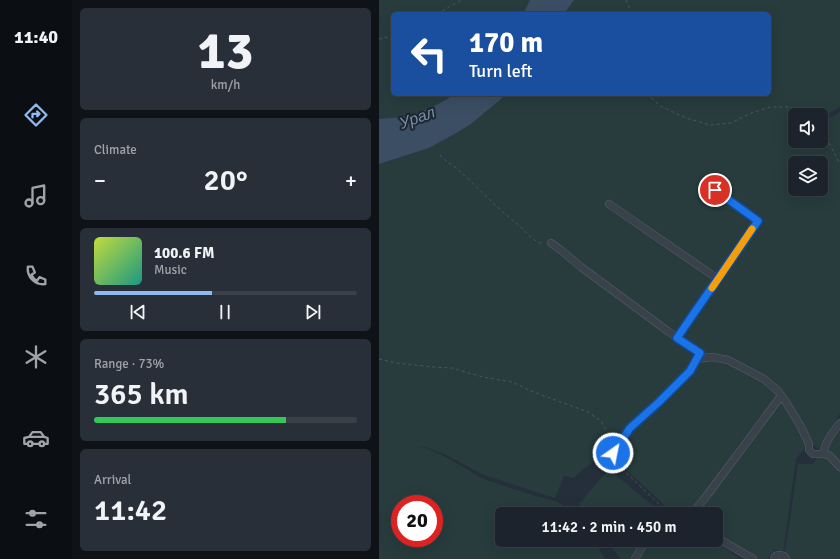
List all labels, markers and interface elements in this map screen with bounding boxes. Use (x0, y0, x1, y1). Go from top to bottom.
text: 13 (197, 19, 254, 83)
text: 11:40 (14, 26, 58, 48)
text: 170 m (469, 26, 543, 60)
icon: left (403, 28, 455, 80)
text: Turn left (469, 60, 532, 82)
text: km/h (211, 77, 240, 93)
icon: directions (22, 101, 50, 129)
water label: Урал (396, 102, 438, 134)
map controls (788, 108, 828, 196)
button: sound (788, 108, 828, 148)
text: Climate (94, 142, 137, 158)
button: layers (788, 156, 828, 196)
text: 20° (204, 162, 247, 199)
text: − (94, 167, 106, 194)
text: + (345, 167, 357, 194)
pin (698, 173, 732, 207)
icon: arrive (704, 179, 726, 201)
icon: music (22, 182, 50, 210)
text: 100.6 FM (154, 244, 215, 262)
icon: phone (22, 262, 50, 290)
text: Music (154, 262, 187, 278)
icon: previous (127, 301, 149, 323)
icon: pause (214, 301, 236, 323)
icon: next (302, 301, 324, 323)
icon: climate (22, 343, 50, 371)
text: Range · 73% (94, 356, 164, 372)
text: 365 km (94, 376, 189, 413)
icon: car (22, 424, 50, 452)
position arrow (592, 432, 634, 474)
text: Arrival (94, 472, 131, 488)
text: 11:42 (94, 492, 167, 529)
speed limit sign: 20 (391, 495, 443, 547)
icon: filters (22, 505, 50, 533)
text: 11:42 · 2 min · 450 m (542, 518, 676, 536)

